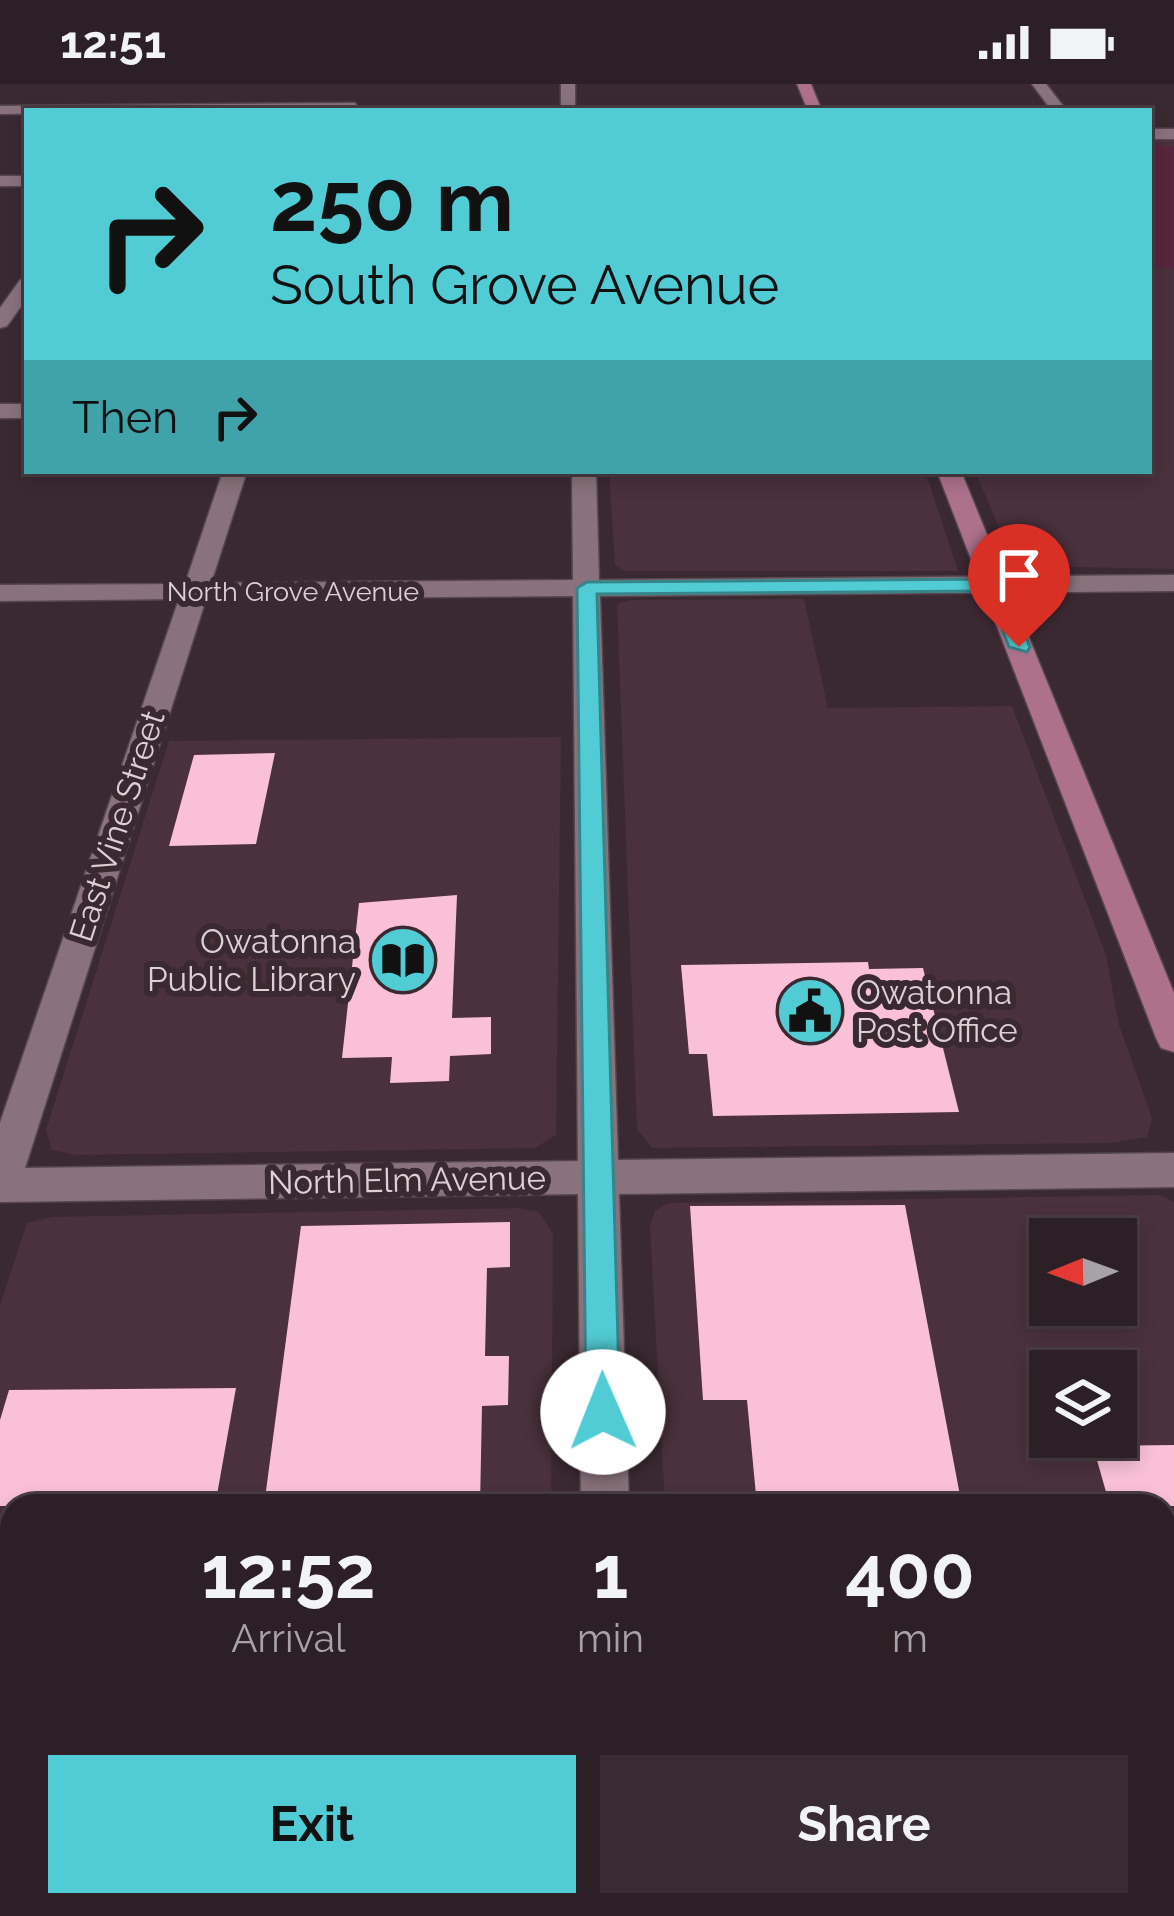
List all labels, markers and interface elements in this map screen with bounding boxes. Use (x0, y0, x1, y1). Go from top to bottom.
text: 12:51 (60, 16, 166, 69)
text: 250 m (270, 152, 514, 251)
icon: right (72, 156, 228, 312)
text: South Grove Avenue (270, 253, 779, 317)
icon: right (202, 384, 268, 450)
text: Then (72, 391, 178, 444)
pin (968, 524, 1070, 647)
icon: arrive (986, 542, 1052, 608)
street label: North Grove Avenue (167, 576, 419, 607)
street label: East Vine Street (61, 706, 173, 946)
place label: Owatonna Public Library (147, 922, 356, 999)
library icon: Owatonna Public Library (368, 925, 438, 995)
place label: Owatonna Post Office (856, 973, 1018, 1050)
public building icon: Owatonna Post Office (775, 976, 845, 1046)
street label: North Elm Avenue (268, 1158, 546, 1202)
north arrow (1029, 1218, 1137, 1326)
map controls (1029, 1218, 1137, 1458)
position arrow (540, 1349, 666, 1475)
button: layers (1029, 1350, 1137, 1458)
text: 12:52 (201, 1530, 376, 1615)
text: 1 (593, 1530, 628, 1615)
text: 400 (845, 1530, 975, 1615)
text: Arrival (231, 1615, 346, 1661)
text: min (577, 1615, 644, 1661)
text: m (892, 1615, 928, 1661)
button: Exit (48, 1755, 576, 1893)
button: Share (600, 1755, 1128, 1893)

